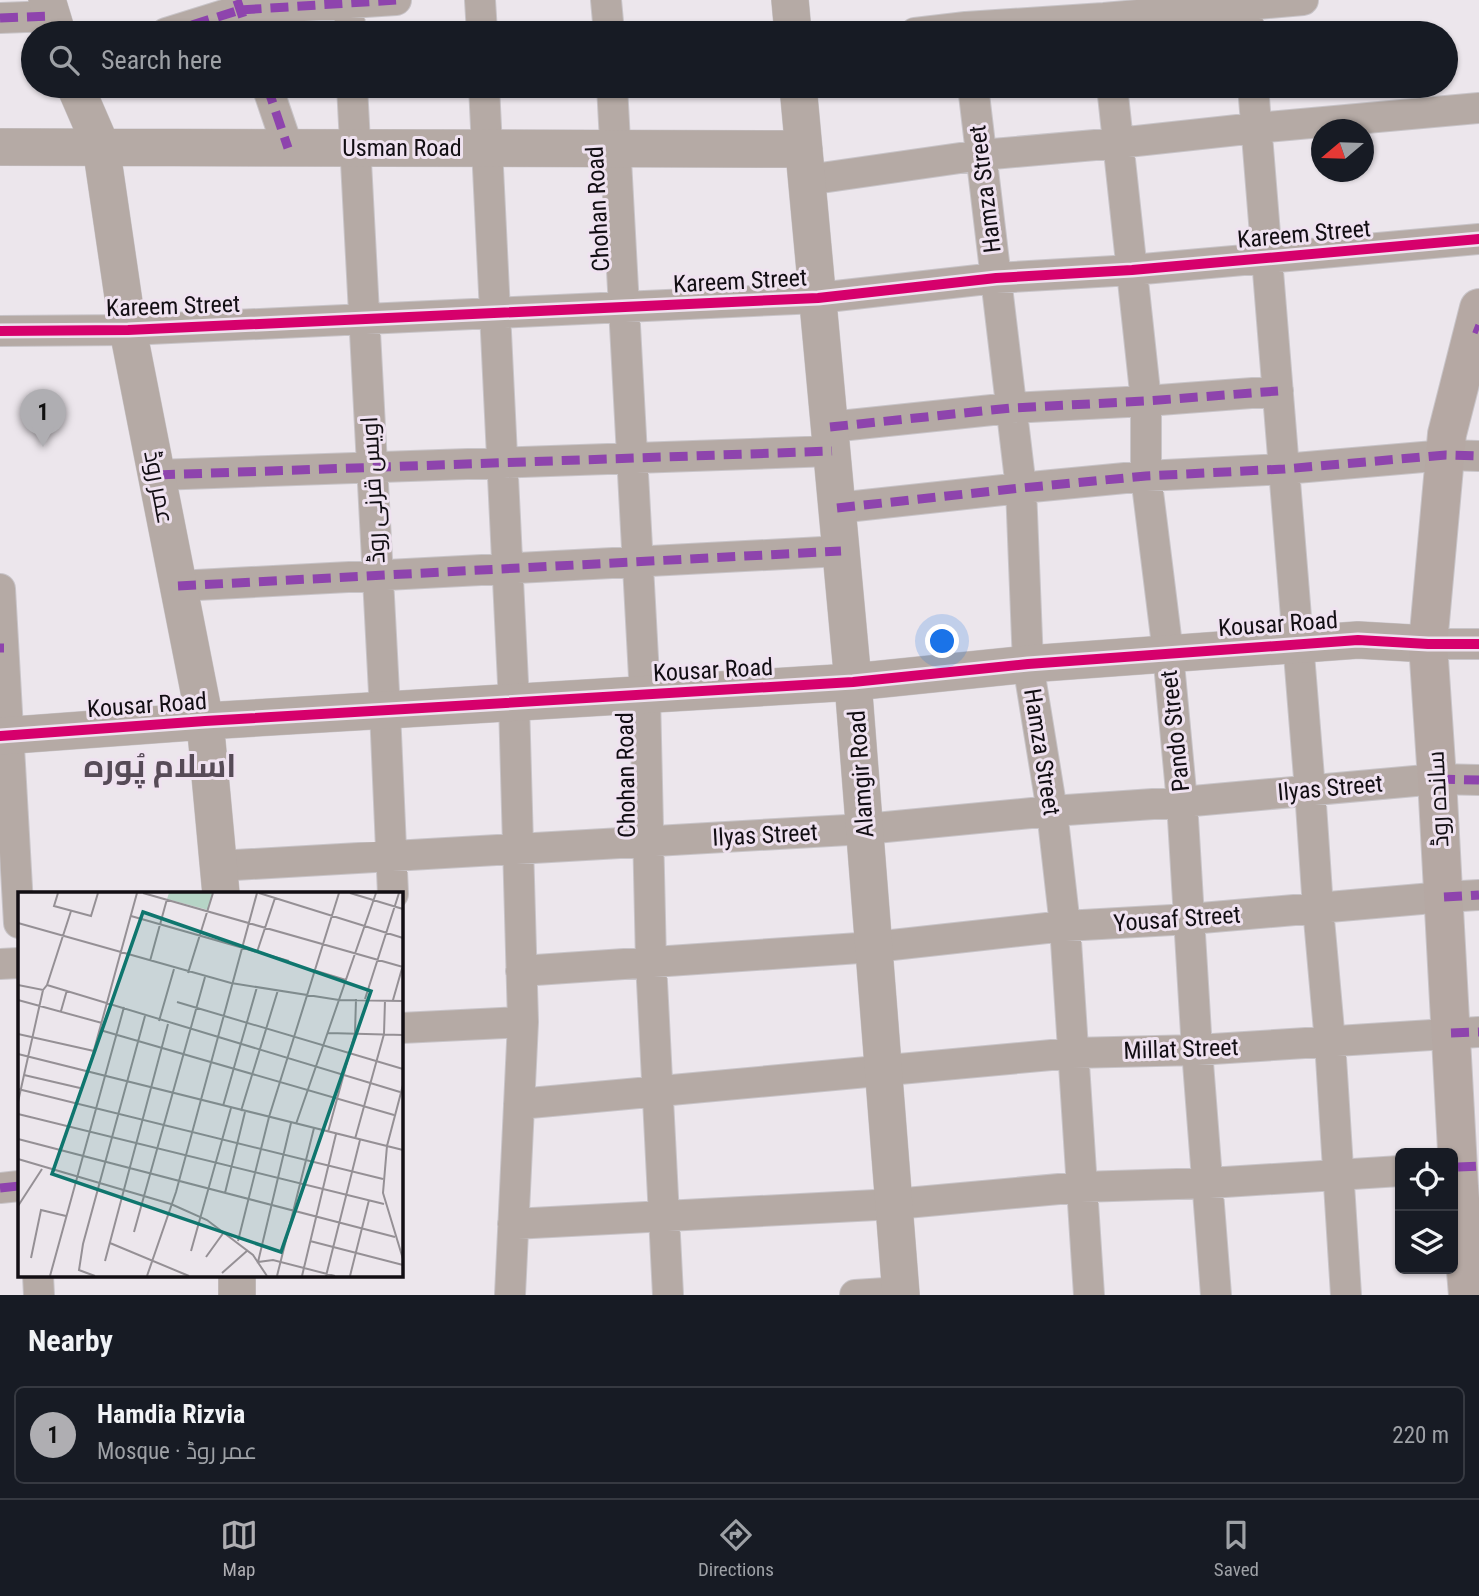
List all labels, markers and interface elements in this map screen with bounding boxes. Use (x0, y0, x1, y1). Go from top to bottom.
search box (21, 21, 1458, 98)
icon: search (45, 41, 83, 79)
text: Search here (101, 45, 222, 75)
north arrow (1311, 119, 1374, 182)
street label: Hamza Street (963, 124, 1007, 254)
street label: Usman Road (342, 134, 462, 162)
street label: Chohan Road (581, 146, 615, 272)
street label: Kareem Street (1236, 214, 1372, 254)
street label: Kareem Street (672, 264, 808, 298)
street label: Kareem Street (106, 290, 240, 322)
pin: 1 (20, 389, 66, 447)
street label: اویس قرنی روڈ (355, 416, 391, 564)
street label: عمر روڈ (138, 448, 180, 526)
street label: Kousar Road (1217, 606, 1339, 642)
your location (925, 624, 959, 658)
street label: Kousar Road (652, 653, 774, 687)
street label: Pando Street (1155, 669, 1195, 793)
street label: Hamza Street (1018, 686, 1066, 818)
street label: Kousar Road (86, 687, 208, 723)
street label: Alamgir Road (843, 710, 879, 838)
street label: Chohan Road (611, 712, 641, 838)
district label: اسلام پُورہ (84, 747, 236, 789)
street label: ساندہ روڈ (1421, 750, 1455, 848)
street label: Ilyas Street (1276, 769, 1384, 807)
street label: Ilyas Street (712, 818, 818, 852)
inset map (18, 892, 402, 1278)
street label: Yousaf Street (1113, 901, 1241, 937)
street label: Millat Street (1123, 1033, 1239, 1065)
map controls (1395, 1148, 1458, 1274)
button: locate (1395, 1148, 1458, 1211)
button: layers (1395, 1211, 1458, 1274)
text: Nearby (28, 1323, 113, 1358)
text: Hamdia Rizvia (97, 1399, 245, 1429)
text: 1 (47, 1422, 59, 1449)
text: 220 m (1392, 1422, 1449, 1449)
text: Mosque · عمر روڈ (97, 1438, 257, 1465)
tab: Map (220, 1516, 258, 1581)
tab: Directions (698, 1516, 774, 1581)
tab: Saved (1214, 1516, 1259, 1581)

